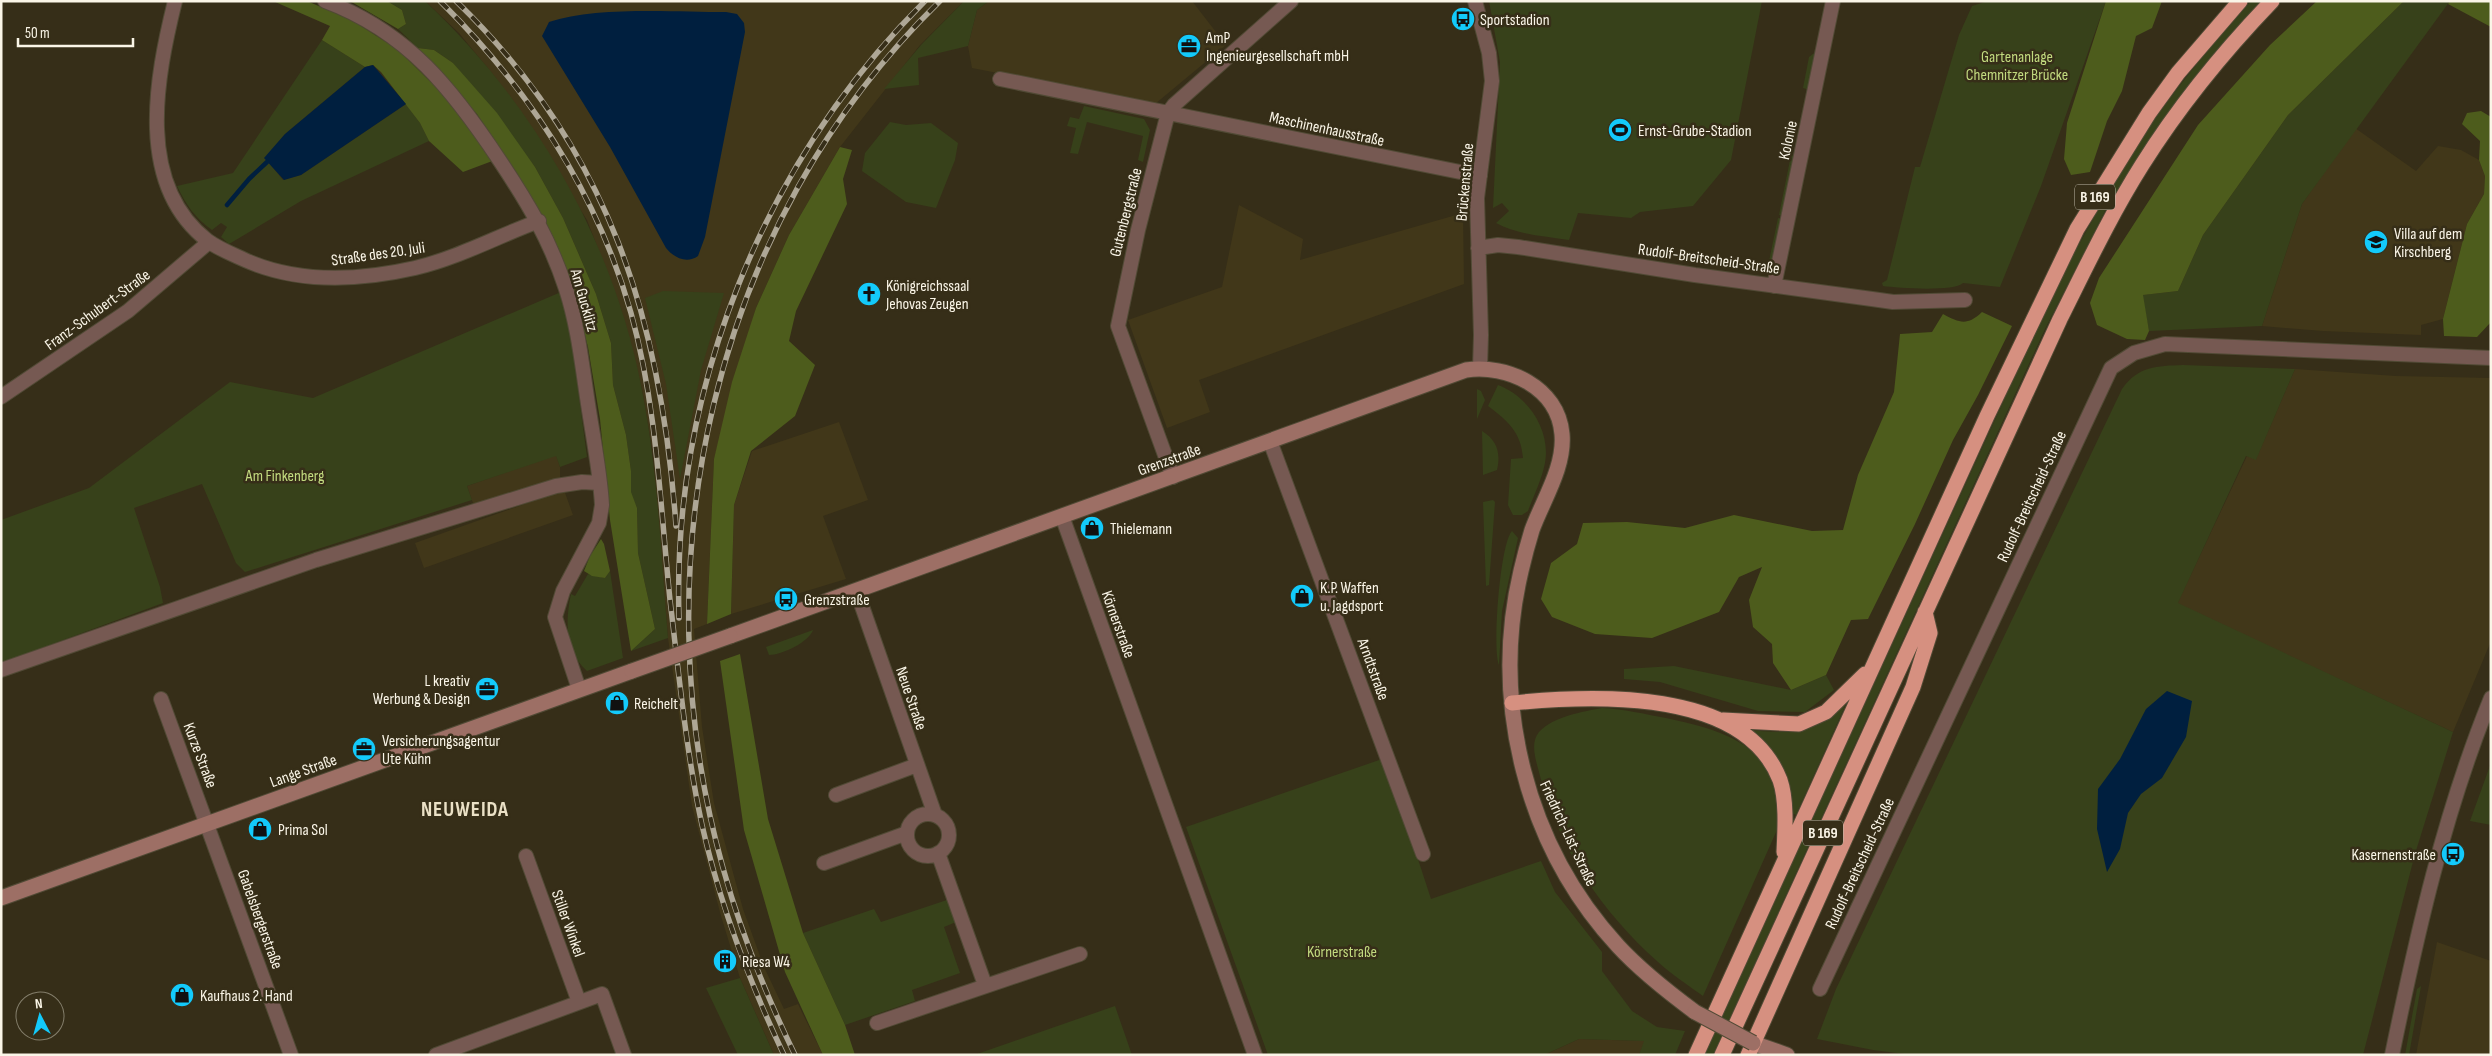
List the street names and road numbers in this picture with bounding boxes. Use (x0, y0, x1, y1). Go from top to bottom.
street label: Maschinenhausstraße (1267, 108, 1386, 151)
street label: Kolonie (1775, 119, 1802, 162)
street label: Brückenstraße (1453, 142, 1478, 222)
street label: Gutenbergstraße (1106, 166, 1147, 259)
road number: B 169 (2075, 184, 2115, 210)
street label: Straße des 20. Juli (330, 239, 426, 270)
street label: Rudolf-Breitscheid-Straße (1637, 240, 1781, 279)
street label: Franz-Schubert-Straße (42, 266, 154, 355)
street label: Am Gucklitz (565, 266, 602, 334)
street label: Rudolf-Breitscheid-Straße (1994, 428, 2071, 565)
street label: Grenzstraße (1135, 440, 1204, 481)
street label: Körnerstraße (1097, 588, 1139, 661)
street label: Arndtstraße (1352, 635, 1393, 703)
street label: Neue Straße (891, 664, 930, 733)
street label: Kurze Straße (179, 720, 221, 791)
street label: Lange Straße (268, 751, 339, 792)
street label: Friedrich-List-Straße (1535, 778, 1600, 889)
street label: Rudolf-Breitscheid-Straße (1822, 795, 1899, 932)
road number: B 169 (1803, 820, 1843, 846)
street label: Gabelsbergerstraße (233, 867, 286, 972)
street label: Stiller Winkel (547, 887, 588, 960)

